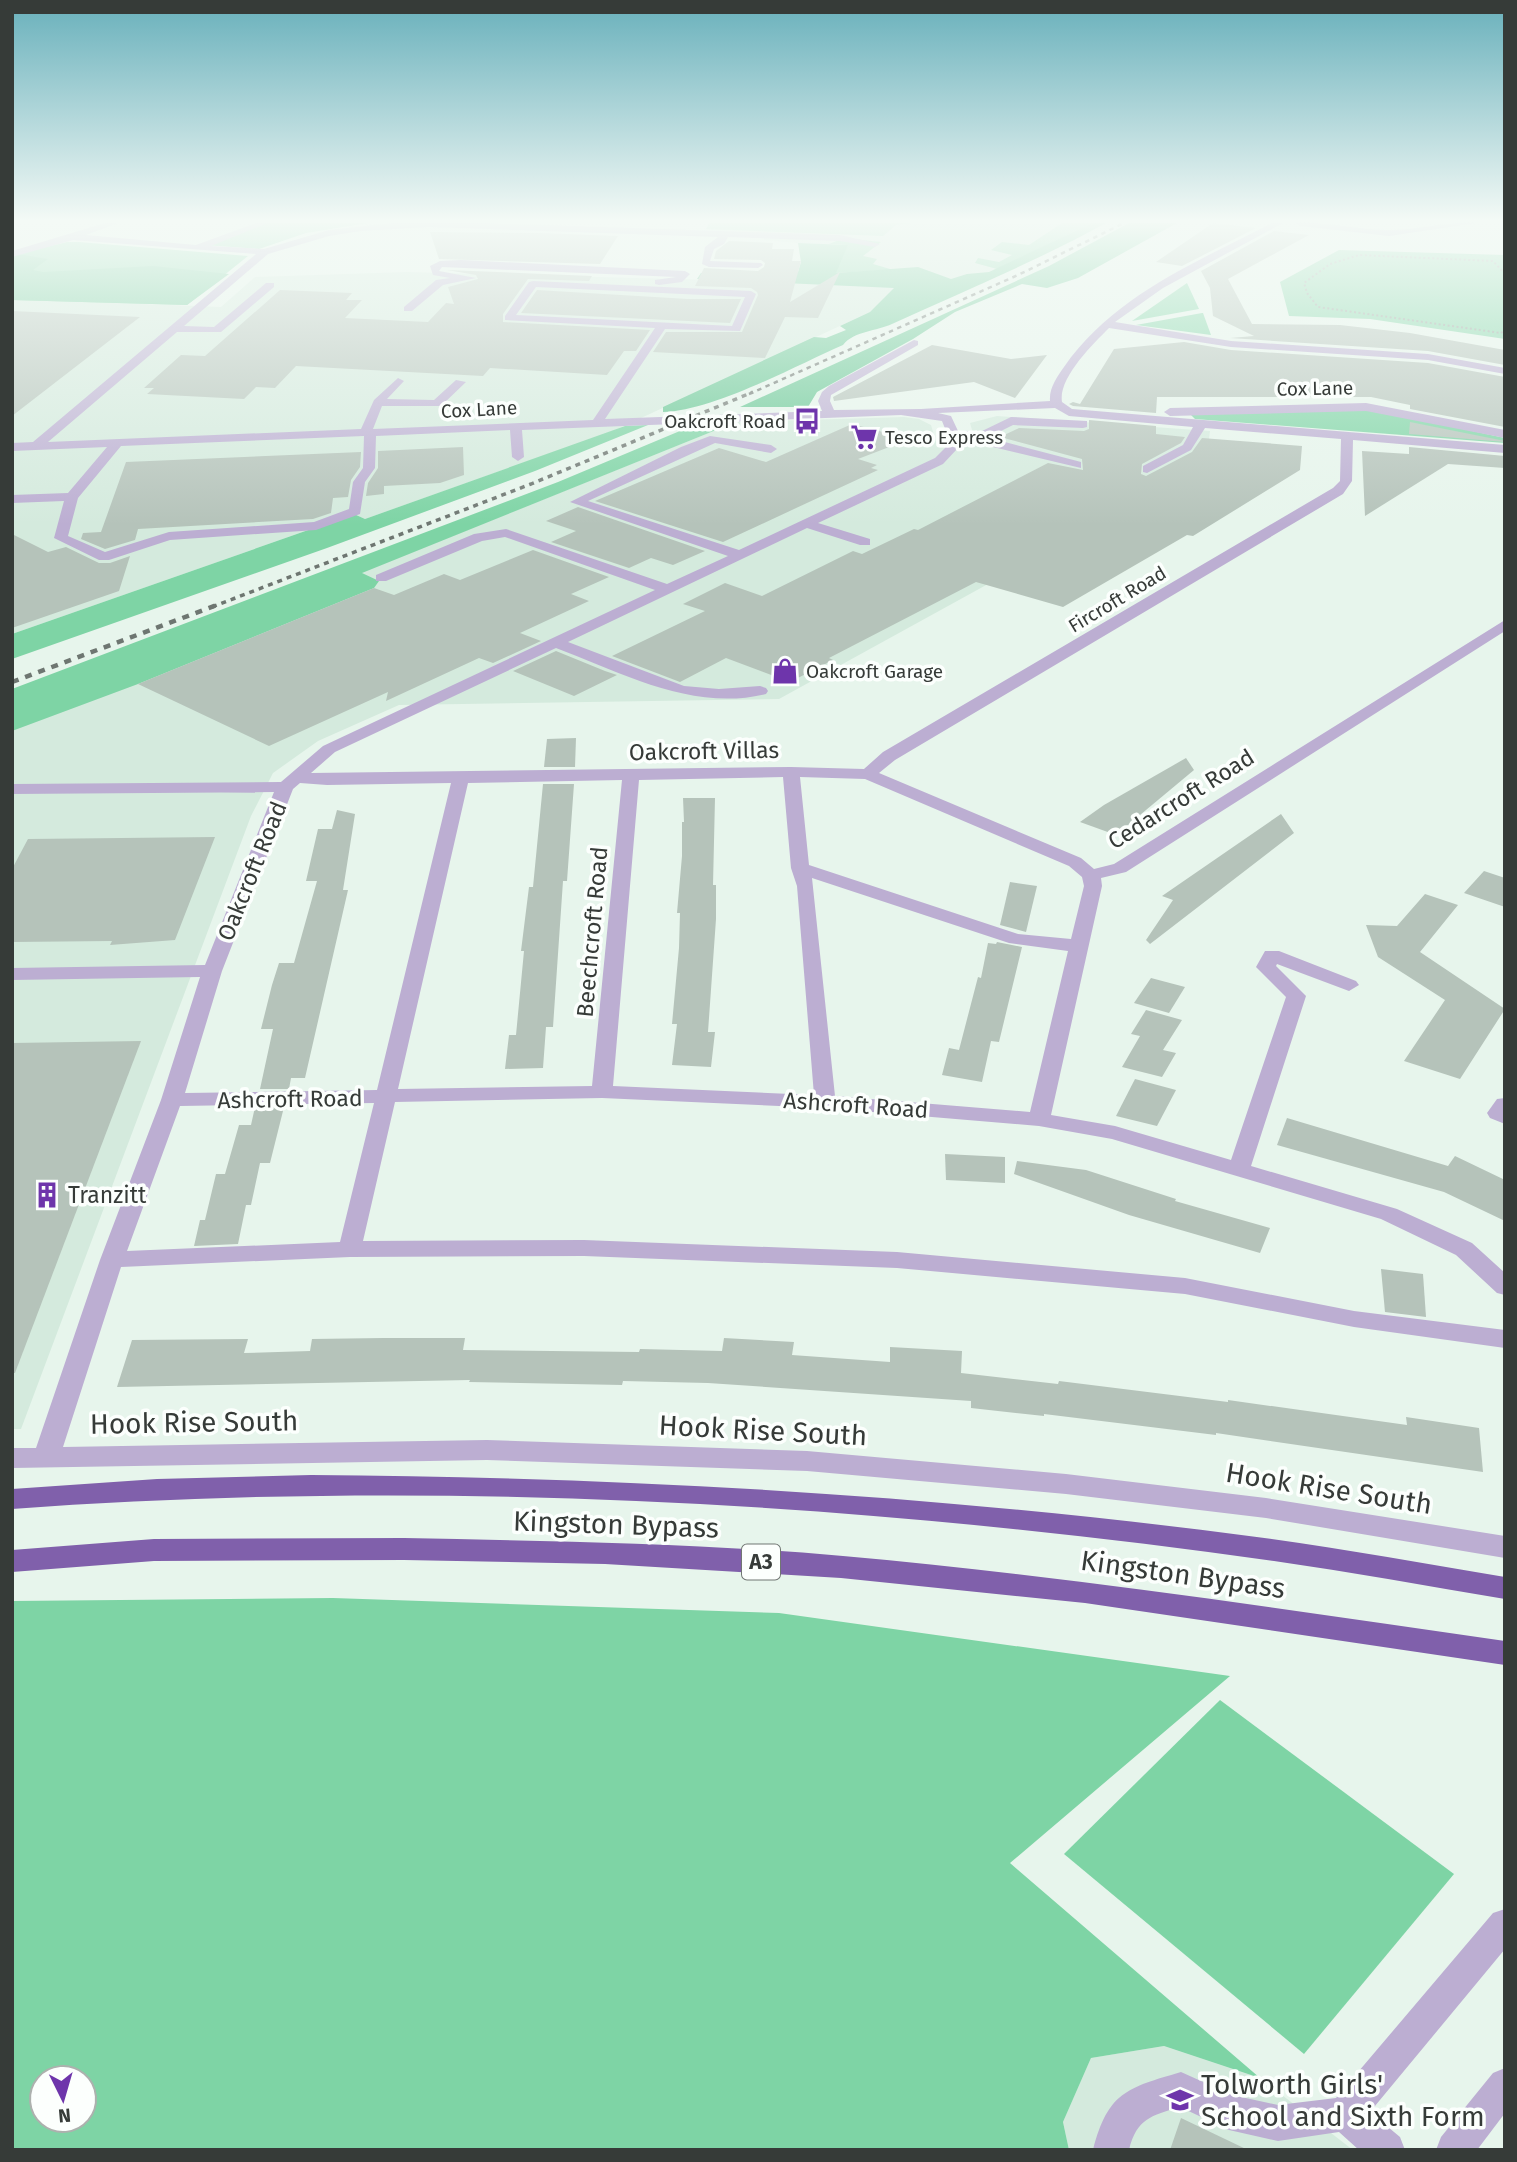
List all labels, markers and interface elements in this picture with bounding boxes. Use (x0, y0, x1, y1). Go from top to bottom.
street label: Cox Lane (1277, 376, 1353, 401)
street label: Cox Lane (440, 396, 518, 423)
bus stop icon: Oakcroft Road (792, 406, 822, 436)
place label: Oakcroft Road (664, 410, 786, 433)
supermarket icon: Tesco Express (849, 422, 879, 452)
place label: Tesco Express (885, 426, 1003, 449)
street label: Fircroft Road (1064, 561, 1170, 638)
shop icon: Oakcroft Garage (770, 656, 800, 686)
place label: Oakcroft Garage (806, 660, 943, 683)
street label: Oakcroft Villas (629, 736, 779, 766)
street label: Cedarcroft Road (1103, 743, 1259, 855)
street label: Oakcroft Road (211, 797, 293, 945)
street label: Beechcroft Road (571, 845, 613, 1019)
street label: Ashcroft Road (217, 1084, 363, 1114)
street label: Ashcroft Road (783, 1086, 929, 1124)
building icon: Tranzitt (32, 1180, 62, 1210)
place label: Tranzitt (68, 1181, 147, 1209)
street label: Hook Rise South (89, 1404, 299, 1441)
street label: Hook Rise South (658, 1409, 868, 1452)
street label: Hook Rise South (1223, 1456, 1434, 1521)
street label: Kingston Bypass (512, 1504, 720, 1545)
road number: A3 (742, 1544, 780, 1580)
street label: Kingston Bypass (1079, 1544, 1287, 1605)
north arrow (28, 2064, 98, 2134)
place label: Tolworth Girls' School and Sixth Form (1201, 2068, 1485, 2133)
school or university icon: Tolworth Girls' School and Sixth Form (1165, 2085, 1195, 2115)
text: N (57, 2103, 72, 2127)

